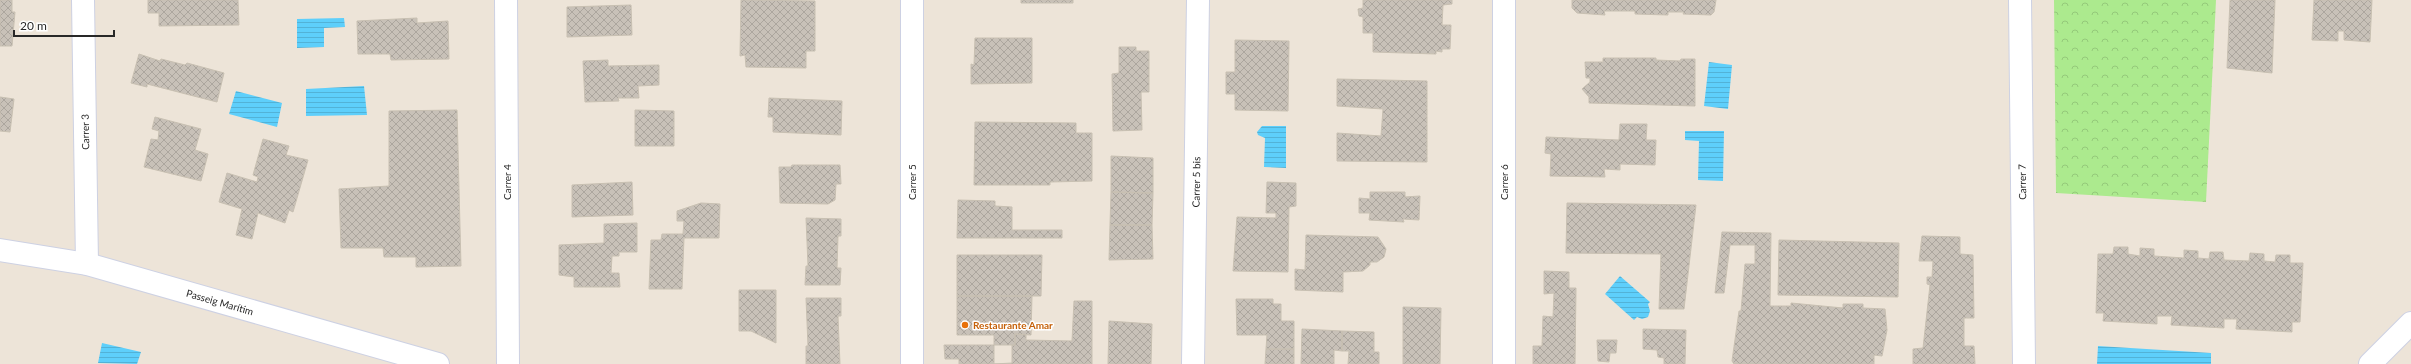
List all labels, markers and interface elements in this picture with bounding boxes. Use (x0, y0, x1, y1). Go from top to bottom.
scale bar (14, 12, 114, 38)
text: 20 m (20, 18, 47, 33)
street label: Carrer 3 (79, 114, 91, 150)
street label: Carrer 5 bis (1190, 157, 1202, 207)
street label: Carrer 4 (501, 164, 513, 200)
street label: Carrer 5 (906, 164, 918, 200)
street label: Carrer 6 (1498, 164, 1510, 200)
street label: Carrer 7 (2016, 164, 2028, 200)
street label: Passeig Marítim (185, 287, 255, 317)
place label: Restaurante Amar (973, 319, 1053, 331)
marker: Restaurante Amar (960, 320, 970, 330)

